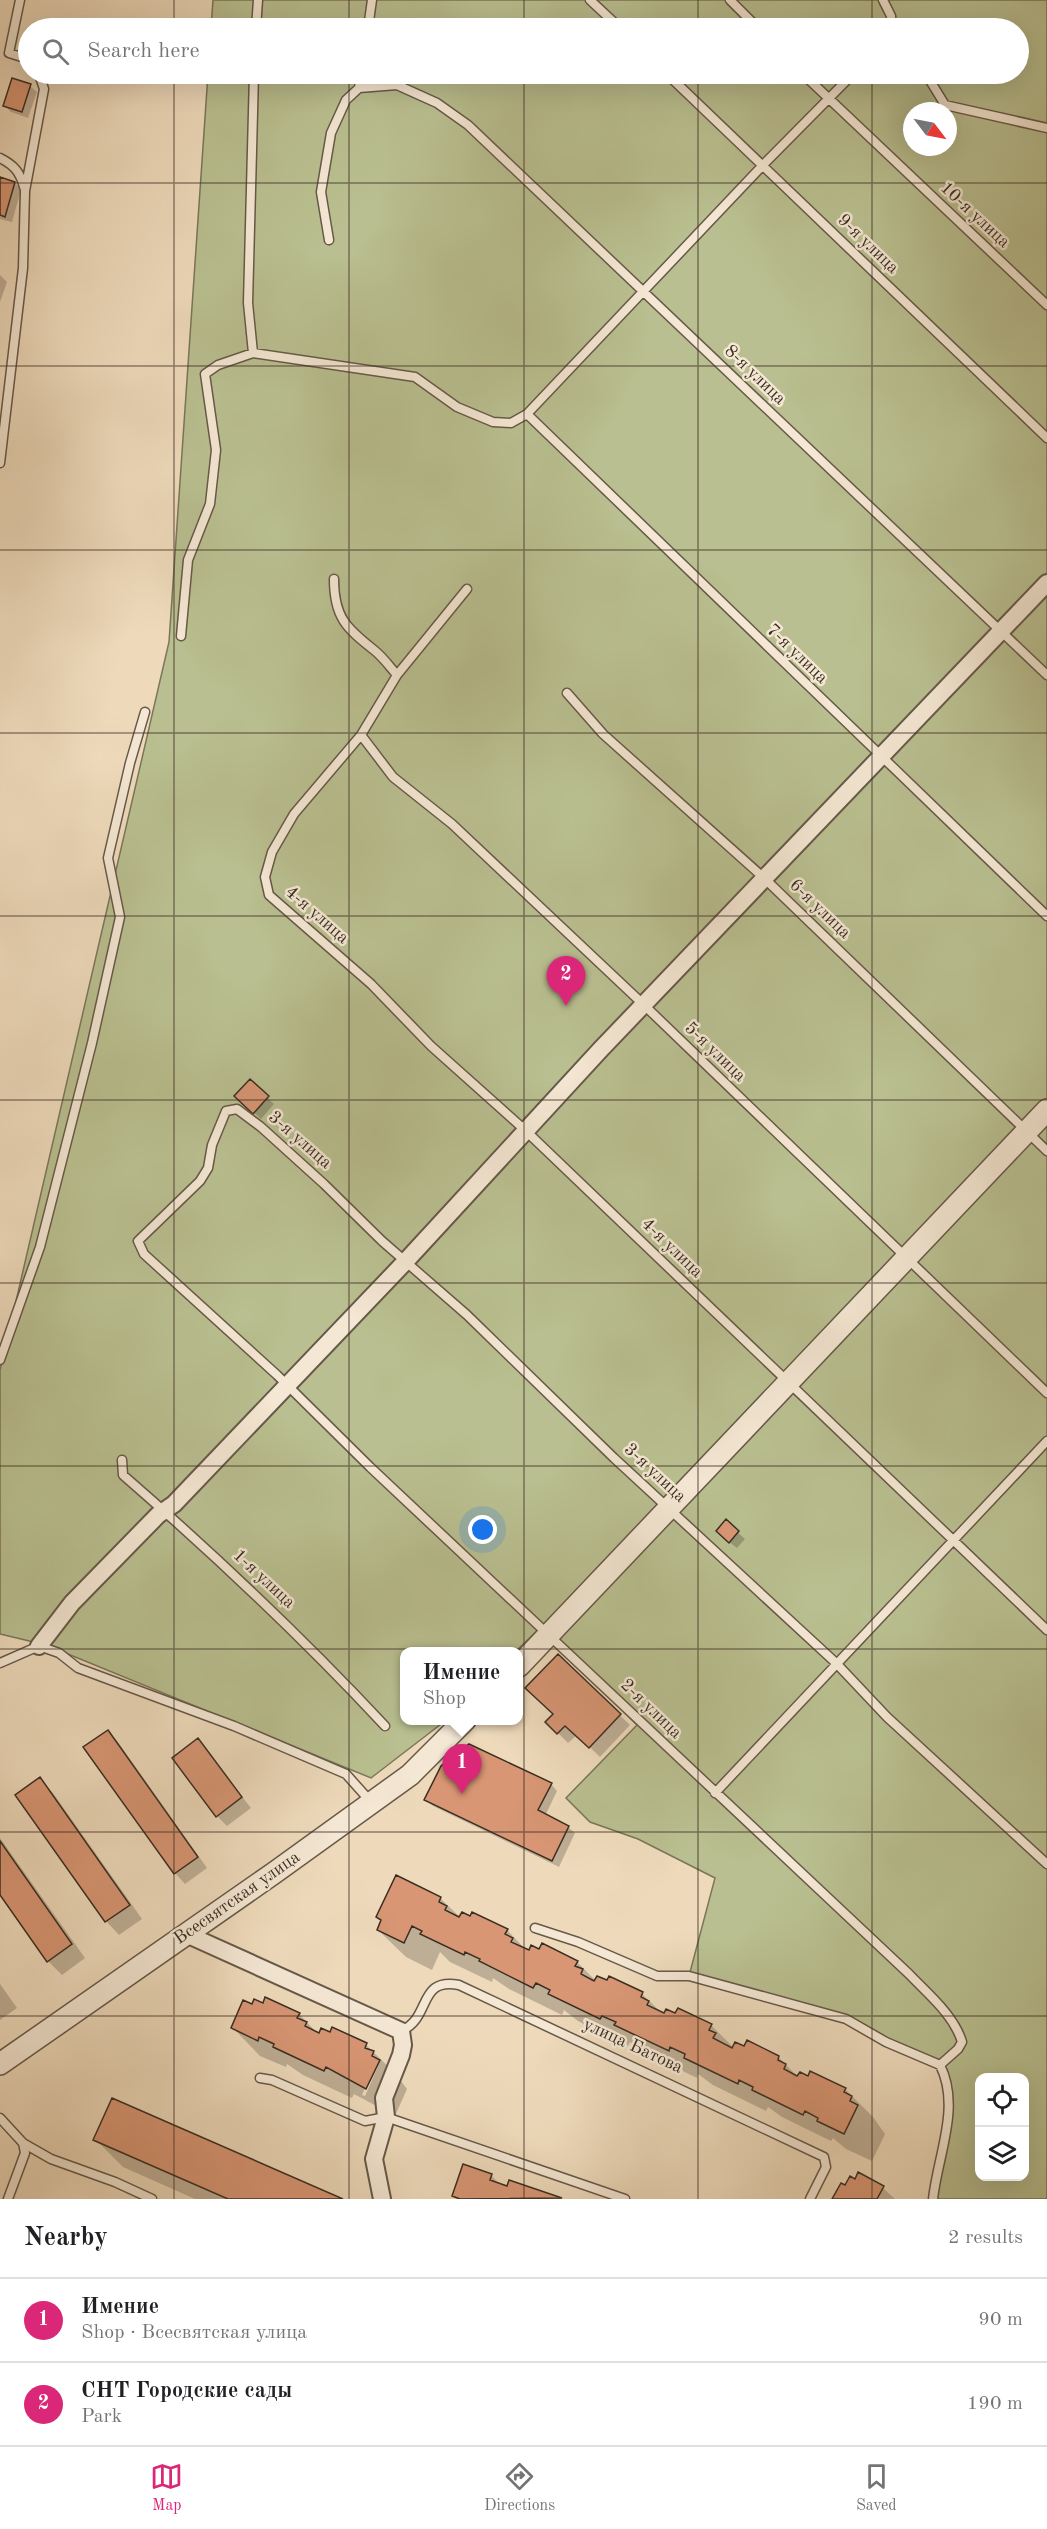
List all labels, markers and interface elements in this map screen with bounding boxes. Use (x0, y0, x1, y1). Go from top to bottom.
search box (18, 18, 1029, 84)
icon: search (39, 35, 72, 68)
text: Search here (87, 40, 200, 62)
north arrow (903, 102, 957, 156)
street label: 10-я улица (937, 178, 1013, 252)
street label: 9-я улица (834, 211, 902, 277)
street label: 8-я улица (721, 342, 789, 408)
street label: 7-я улица (763, 621, 831, 687)
street label: 6-я улица (786, 876, 854, 942)
street label: 4-я улица (282, 883, 352, 947)
pin: 2 (546, 956, 586, 1006)
street label: 5-я улица (681, 1019, 749, 1085)
street label: 3-я улица (265, 1108, 335, 1172)
street label: 4-я улица (638, 1215, 706, 1281)
street label: 3-я улица (621, 1440, 690, 1506)
your location (468, 1515, 497, 1544)
street label: 1-я улица (230, 1546, 299, 1612)
popup (400, 1647, 523, 1725)
text: Имение (422, 1662, 501, 1684)
street label: 2-я улица (617, 1676, 685, 1742)
text: Shop (422, 1689, 466, 1709)
pin: 1 (442, 1744, 482, 1794)
street label: Всесвятская улица (171, 1848, 303, 1948)
street label: улица Батова (580, 2015, 686, 2077)
map controls (975, 2073, 1029, 2181)
button: locate (975, 2073, 1029, 2127)
button: layers (975, 2127, 1029, 2181)
text: Nearby (24, 2225, 108, 2251)
text: 2 results (948, 2228, 1023, 2248)
text: Имение (81, 2296, 159, 2318)
text: 1 (38, 2310, 49, 2330)
text: 90 m (978, 2310, 1023, 2330)
text: Shop · Всесвятская улица (81, 2323, 307, 2343)
text: СНТ Городские сады (81, 2380, 292, 2402)
text: 2 (38, 2394, 49, 2414)
text: 190 m (967, 2394, 1023, 2414)
text: Park (81, 2407, 122, 2427)
tab: Map (150, 2460, 183, 2516)
tab: Directions (484, 2460, 555, 2516)
tab: Saved (856, 2460, 897, 2516)

